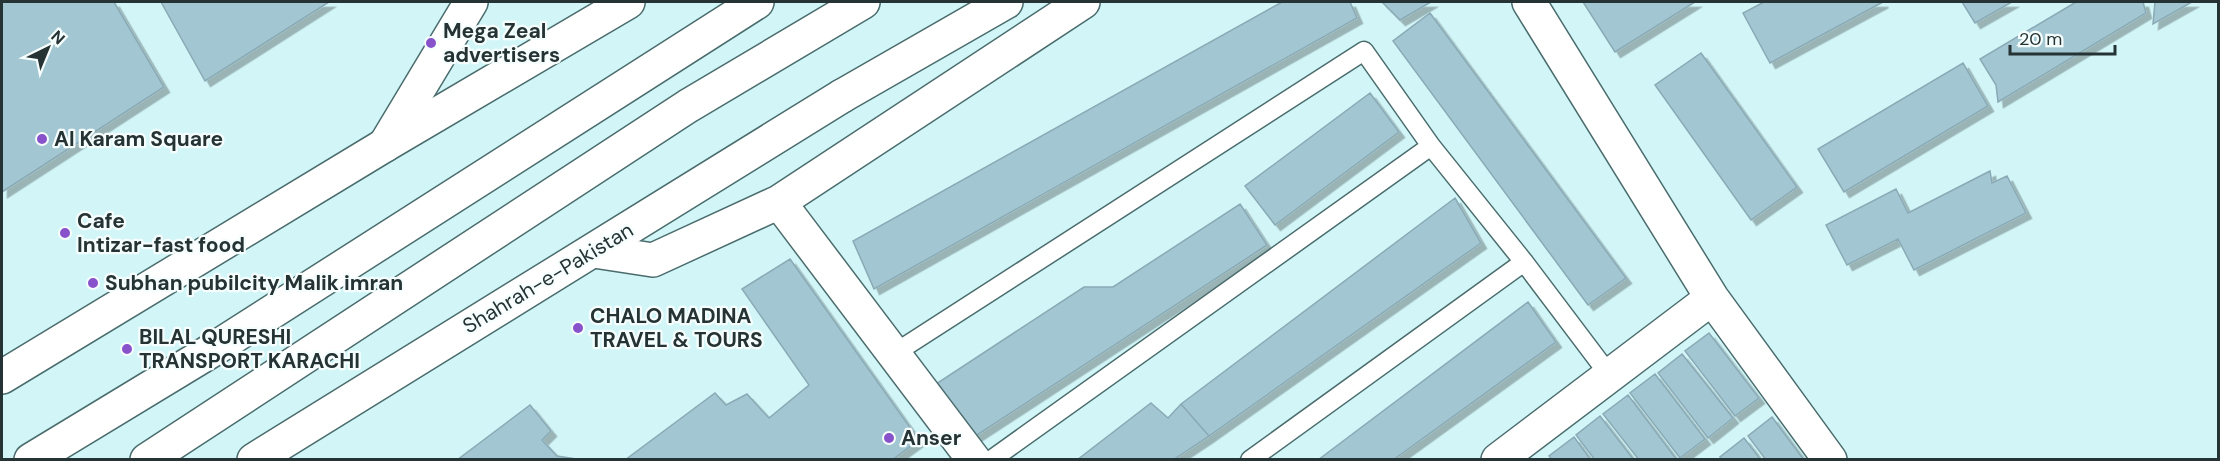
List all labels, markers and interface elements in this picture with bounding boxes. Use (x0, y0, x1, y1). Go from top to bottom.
place label: Mega Zeal advertisers (443, 17, 560, 69)
north arrow (18, 18, 78, 78)
scale bar (2010, 18, 2115, 56)
text: N (46, 26, 69, 49)
text: 20 m (2019, 27, 2062, 51)
marker: Mega Zeal advertisers (424, 36, 438, 50)
place label: Al Karam Square (54, 125, 223, 153)
marker: Al Karam Square (35, 132, 49, 146)
place label: Cafe Intizar-fast food (77, 207, 245, 259)
street label: Shahrah-e-Pakistan (458, 216, 638, 340)
marker: Cafe Intizar-fast food (58, 226, 72, 240)
place label: Subhan pubilcity Malik imran (105, 269, 403, 297)
marker: Subhan pubilcity Malik imran (86, 276, 100, 290)
place label: CHALO MADINA TRAVEL & TOURS (590, 302, 763, 354)
marker: CHALO MADINA TRAVEL & TOURS (571, 321, 585, 335)
place label: BILAL QURESHI TRANSPORT KARACHI (139, 323, 360, 375)
marker: BILAL QURESHI TRANSPORT KARACHI (120, 342, 134, 356)
place label: Anser (901, 424, 962, 452)
marker: Anser (882, 431, 896, 445)

